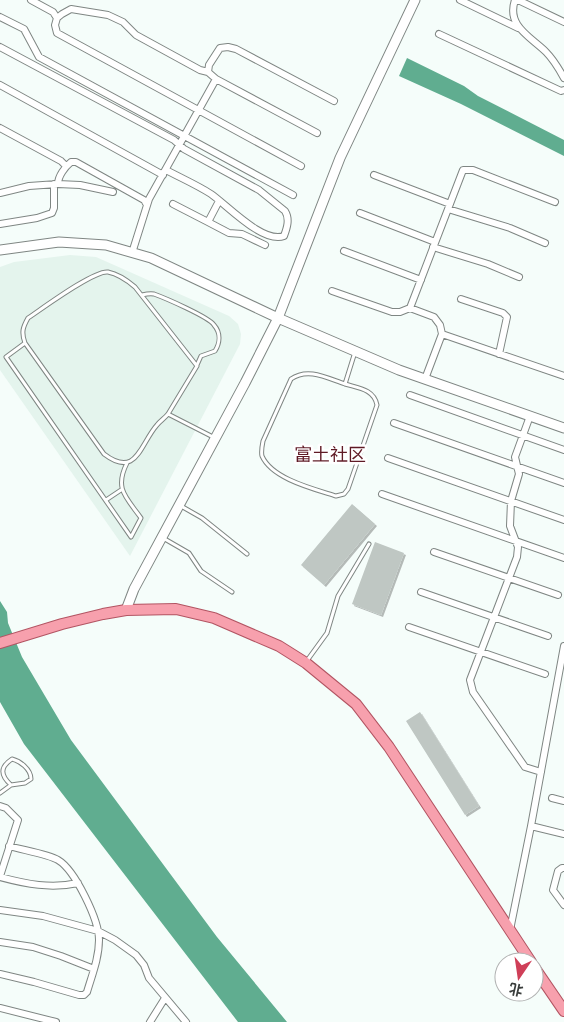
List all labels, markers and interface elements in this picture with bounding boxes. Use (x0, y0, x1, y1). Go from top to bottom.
district label: 富土社区 (294, 444, 366, 465)
north arrow (494, 952, 544, 1002)
text: 北 (507, 980, 525, 999)

